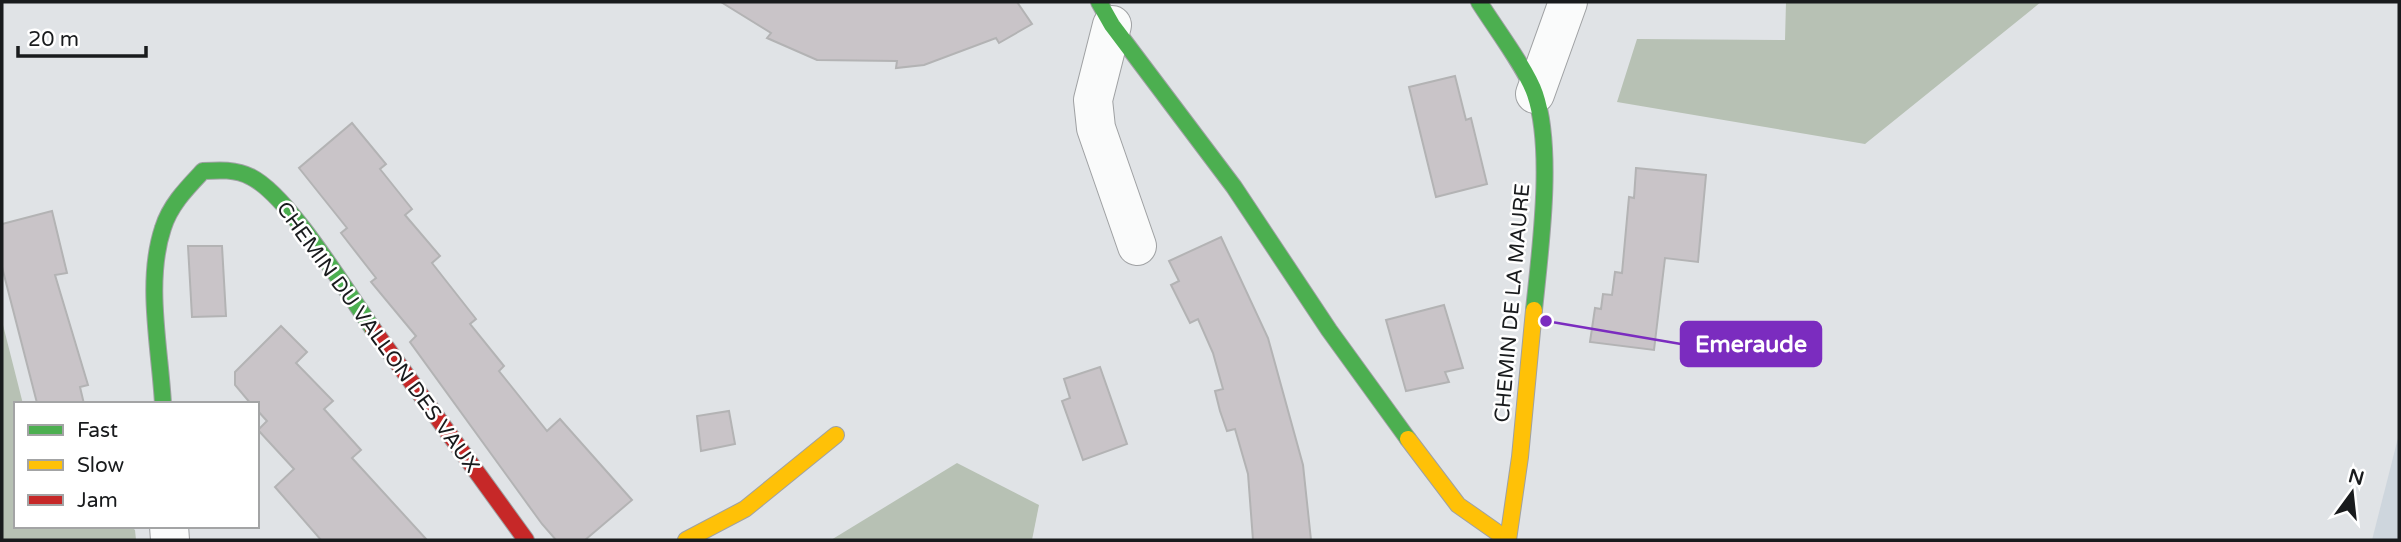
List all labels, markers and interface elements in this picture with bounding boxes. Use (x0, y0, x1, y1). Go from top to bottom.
scale bar (18, 14, 145, 58)
text: 20 m (28, 27, 79, 52)
street label: CHEMIN DE LA MAURE (1490, 183, 1535, 424)
street label: CHEMIN DU VALLON DES VAUX (271, 197, 484, 478)
callout: Emeraude (1681, 322, 1821, 366)
text: Emeraude (1695, 331, 1807, 359)
legend (14, 402, 259, 528)
text: Fast (77, 418, 118, 443)
text: Slow (77, 453, 125, 478)
north arrow (2317, 458, 2387, 528)
text: N (2346, 465, 2366, 490)
text: Jam (77, 488, 118, 513)

